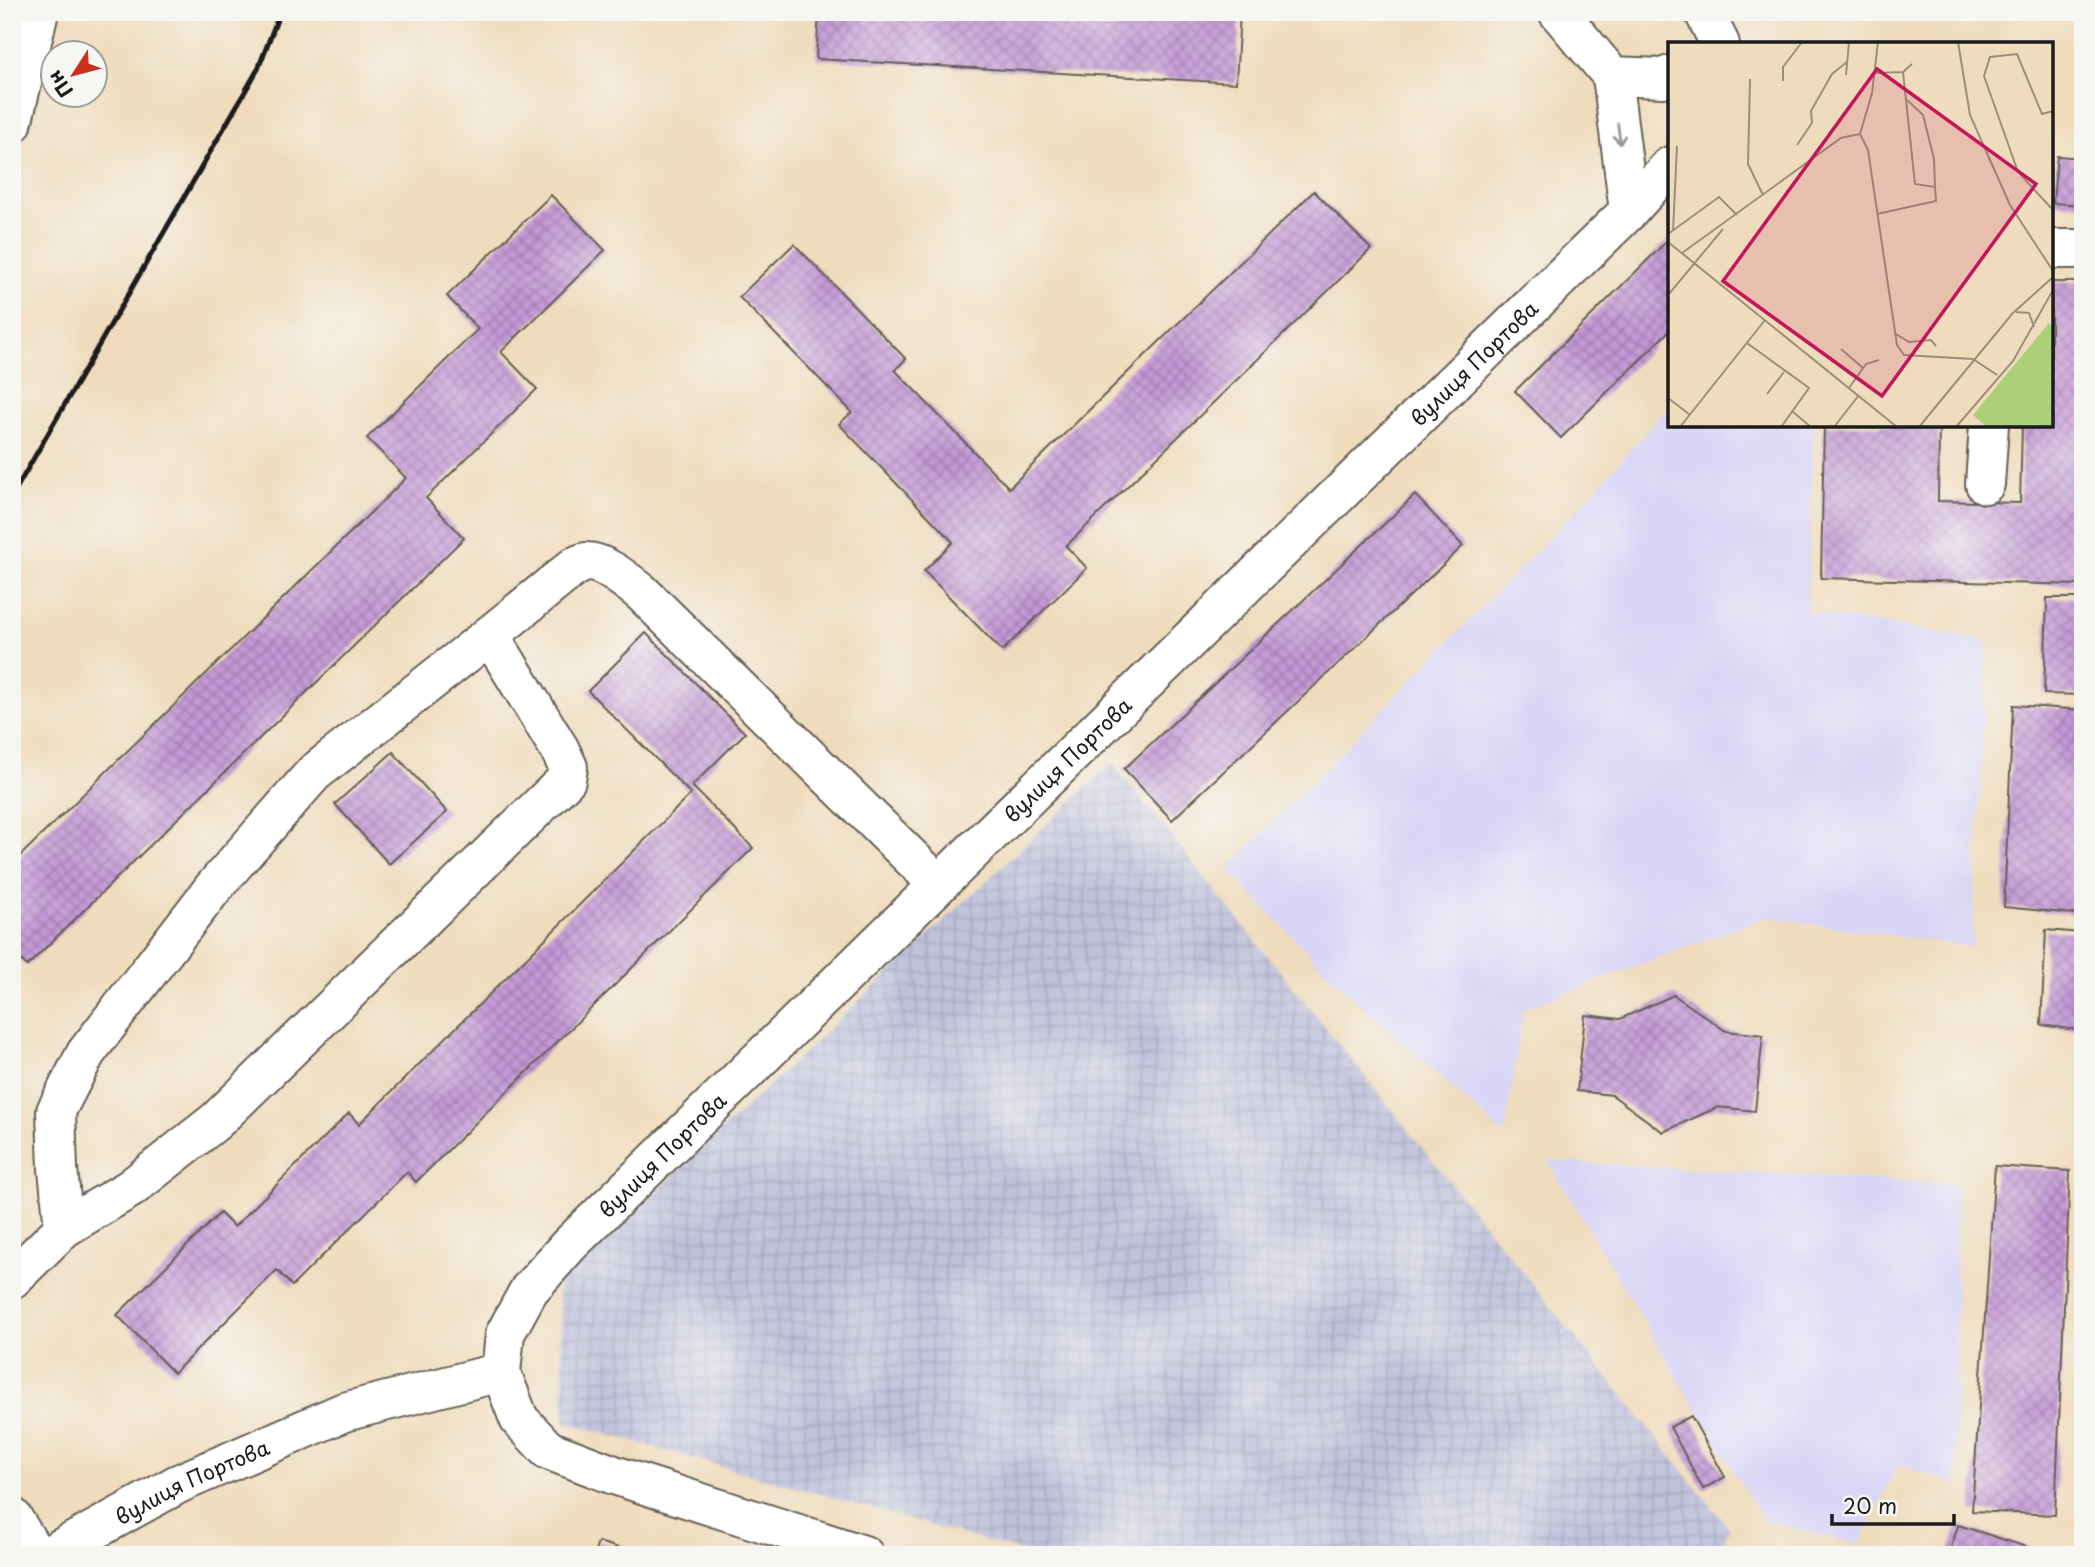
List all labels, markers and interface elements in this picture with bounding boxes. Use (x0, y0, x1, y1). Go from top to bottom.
north arrow (38, 38, 108, 108)
inset map (1668, 42, 2053, 427)
text: Пн (40, 65, 79, 104)
one-way arrow (1613, 122, 1626, 145)
street label: вулиця Портова (1402, 293, 1545, 433)
street label: вулиця Портова (996, 689, 1138, 829)
street label: вулиця Портова (591, 1084, 733, 1225)
street label: вулиця Портова (109, 1430, 274, 1532)
scale bar (1832, 1483, 1955, 1527)
text: 20 m (1843, 1489, 1897, 1521)

